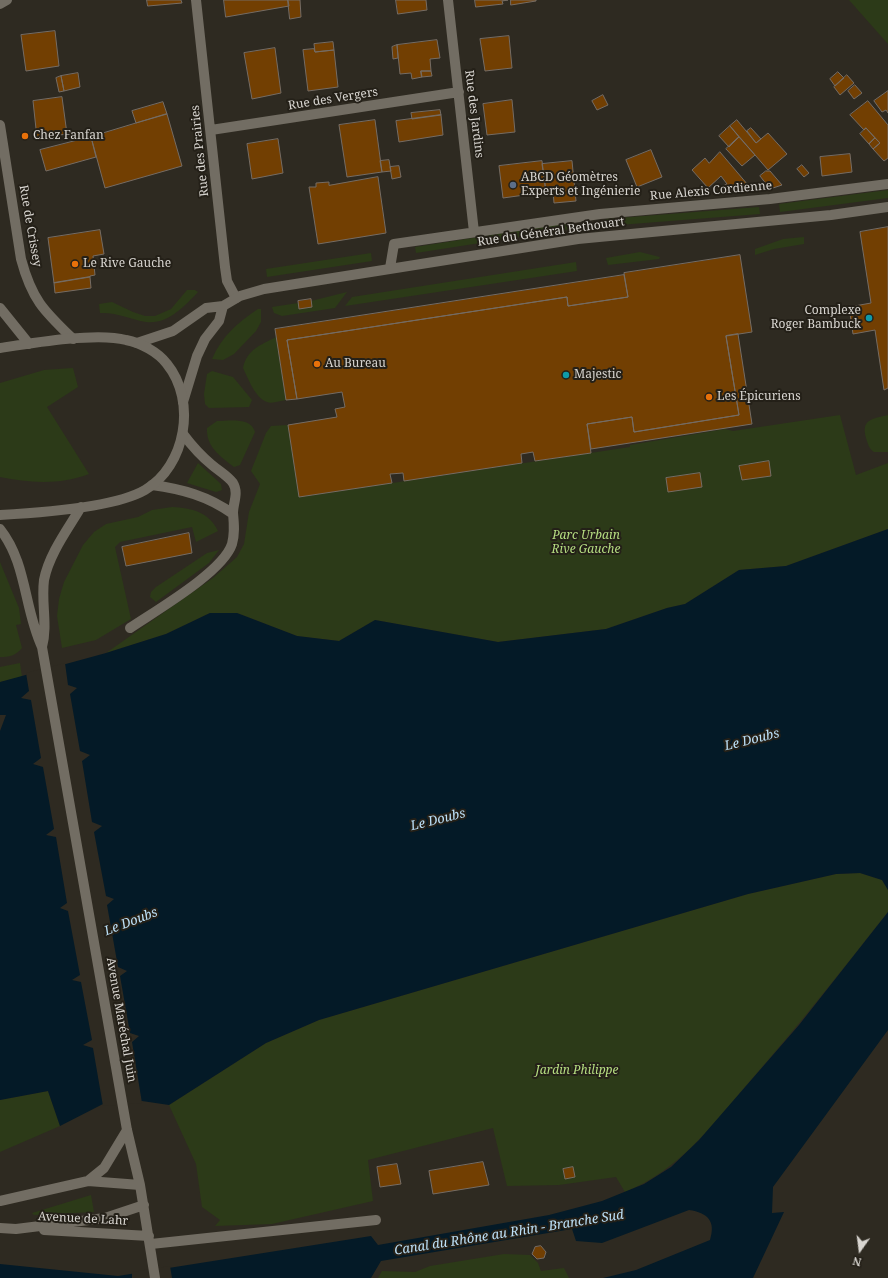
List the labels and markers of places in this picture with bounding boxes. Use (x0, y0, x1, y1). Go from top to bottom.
place label: Chez Fanfan (33, 129, 104, 143)
marker: Chez Fanfan (20, 131, 30, 141)
place label: ABCD Géomètres Experts et Ingénierie (521, 171, 640, 199)
marker: ABCD Géomètres Experts et Ingénierie (508, 180, 518, 190)
place label: Le Rive Gauche (83, 257, 171, 271)
marker: Le Rive Gauche (70, 259, 80, 269)
place label: Complexe Roger Bambuck (771, 304, 861, 332)
marker: Complexe Roger Bambuck (864, 313, 874, 323)
place label: Au Bureau (325, 357, 386, 371)
marker: Au Bureau (312, 359, 322, 369)
place label: Majestic (574, 368, 621, 382)
marker: Majestic (561, 370, 571, 380)
place label: Les Épicuriens (717, 390, 801, 404)
marker: Les Épicuriens (704, 392, 714, 402)

